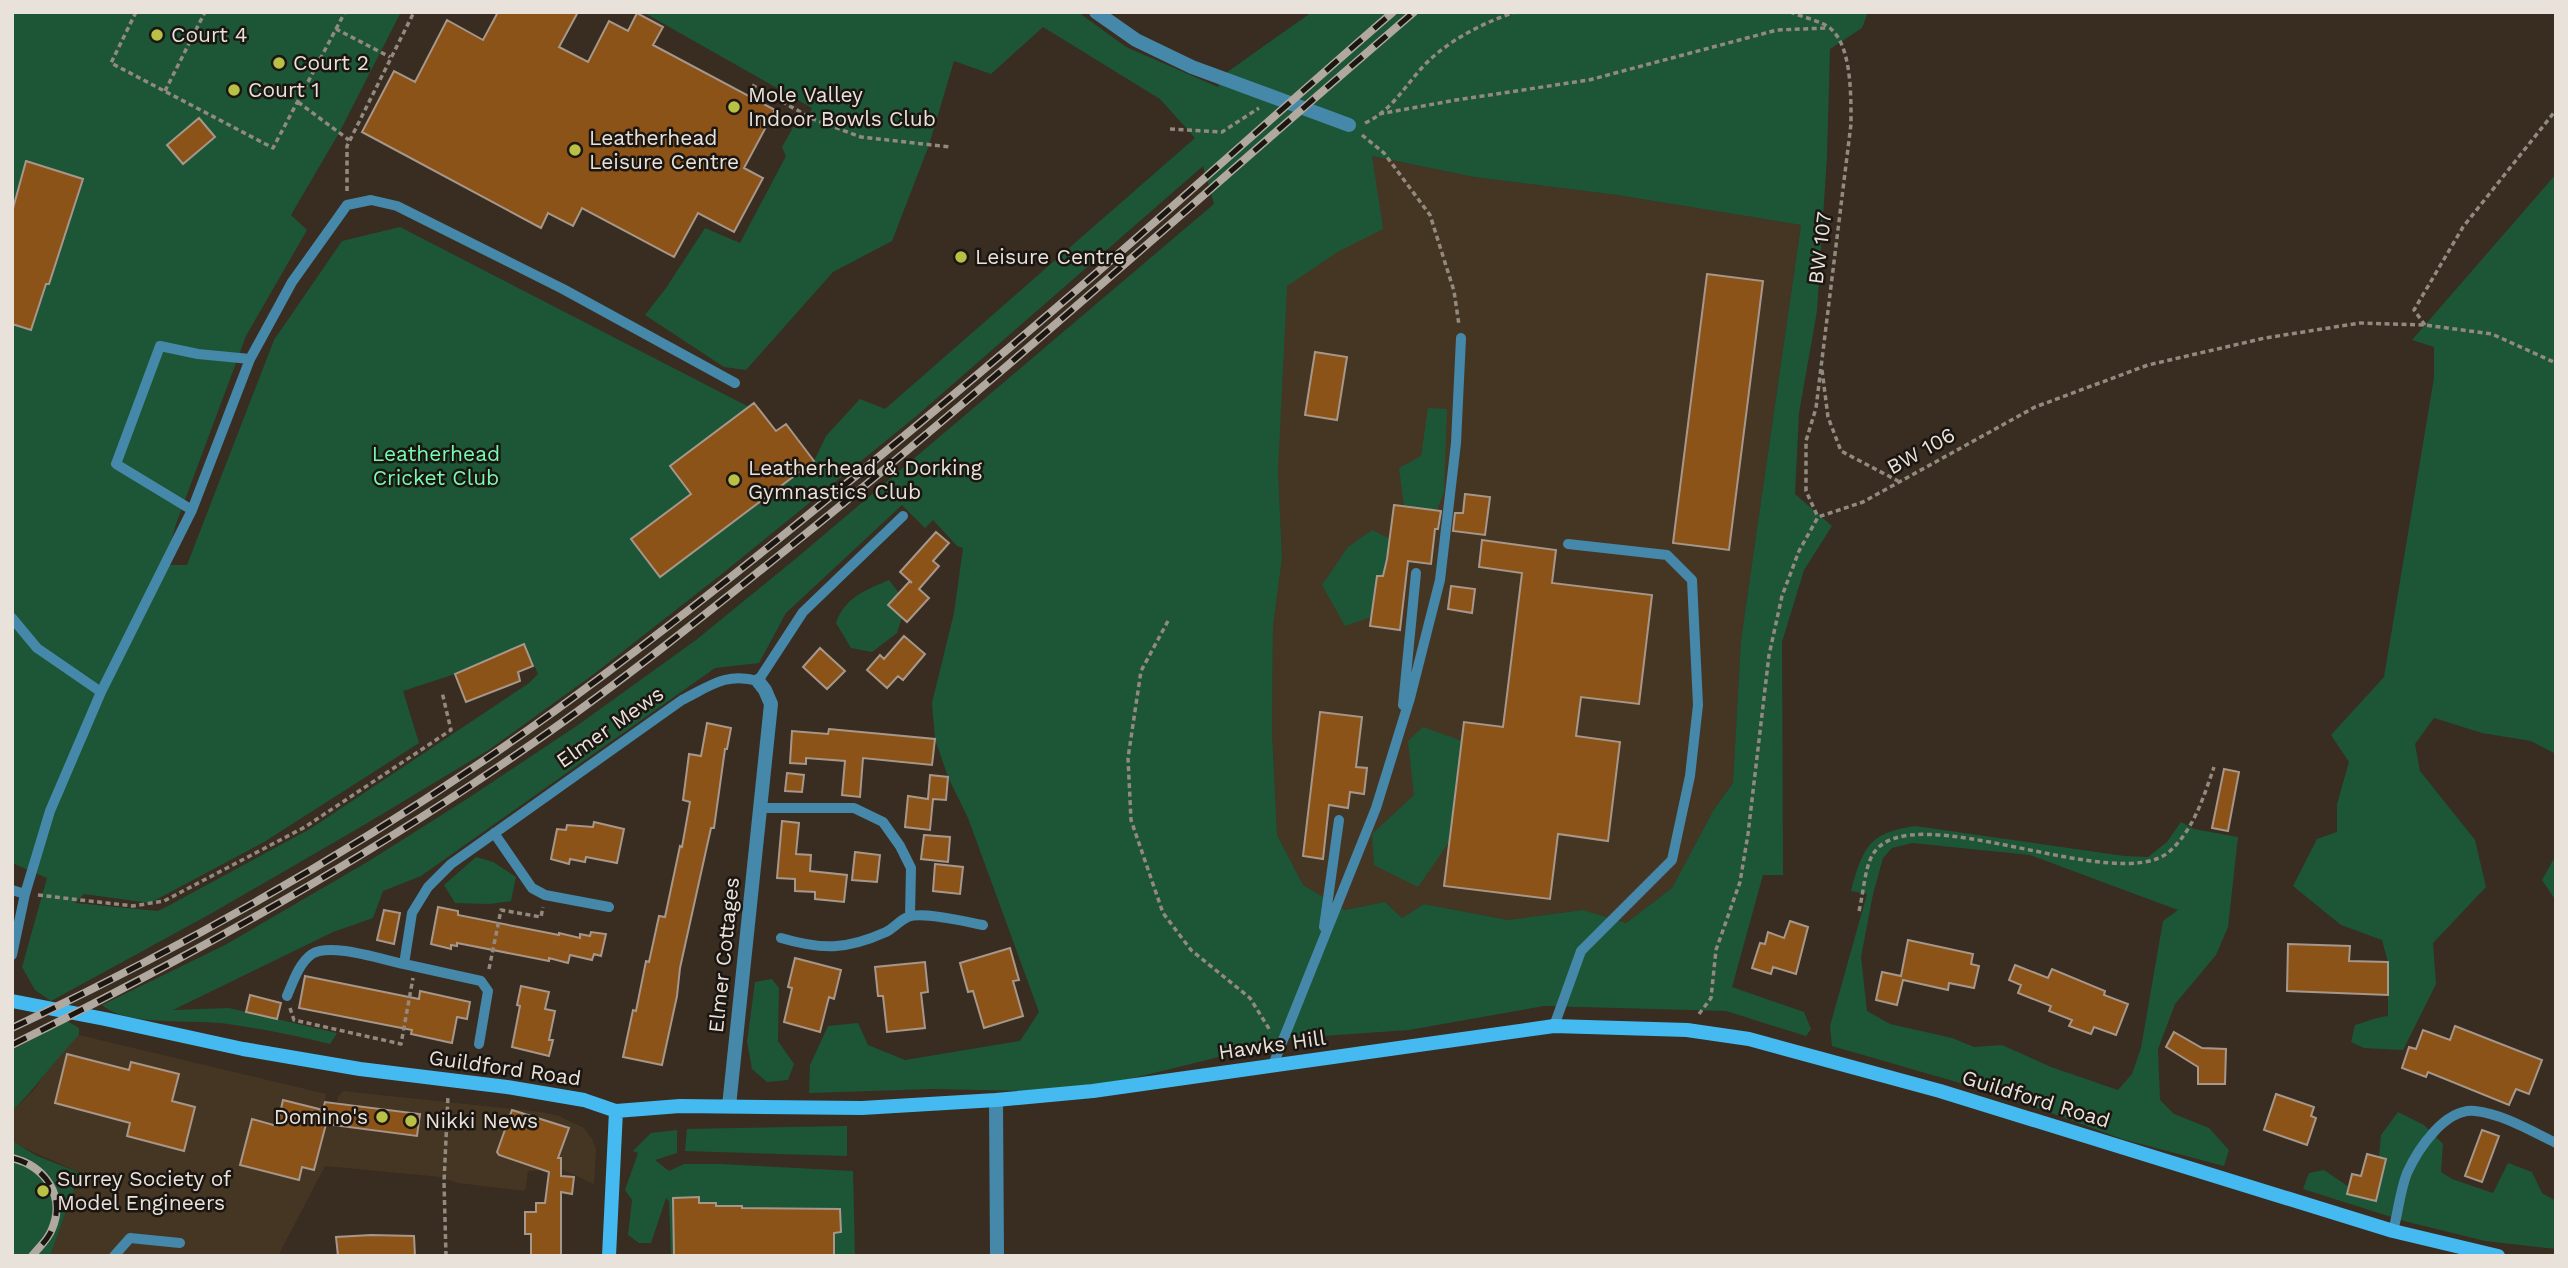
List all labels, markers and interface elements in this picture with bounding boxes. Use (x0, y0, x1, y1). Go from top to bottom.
place label: Court 4 (171, 22, 248, 47)
marker: Court 4 (149, 27, 165, 43)
place label: Court 2 (293, 50, 369, 75)
marker: Court 2 (271, 55, 287, 71)
place label: Court 1 (248, 77, 320, 102)
marker: Court 1 (226, 82, 242, 98)
place label: Mole Valley Indoor Bowls Club (748, 82, 936, 131)
marker: Mole Valley Indoor Bowls Club (726, 99, 742, 115)
place label: Leatherhead Leisure Centre (589, 125, 739, 174)
marker: Leatherhead Leisure Centre (567, 142, 583, 158)
street label: BW 107 (1803, 210, 1836, 286)
place label: Leisure Centre (975, 244, 1125, 269)
marker: Leisure Centre (953, 249, 969, 265)
street label: BW 106 (1882, 422, 1959, 479)
park label: Leatherhead Cricket Club (372, 441, 500, 490)
place label: Leatherhead & Dorking Gymnastics Club (748, 455, 983, 504)
marker: Leatherhead & Dorking Gymnastics Club (726, 472, 742, 488)
street label: Elmer Mews (551, 680, 668, 773)
street label: Elmer Cottages (703, 876, 744, 1034)
street label: Hawks Hill (1217, 1025, 1328, 1064)
street label: Guildford Road (427, 1044, 583, 1091)
street label: Guildford Road (1959, 1064, 2113, 1133)
place label: Domino's (274, 1104, 368, 1129)
place label: Nikki News (425, 1108, 538, 1133)
marker: Domino's (374, 1109, 390, 1125)
marker: Nikki News (403, 1113, 419, 1129)
place label: Surrey Society of Model Engineers (57, 1166, 231, 1215)
marker: Surrey Society of Model Engineers (35, 1183, 51, 1199)

